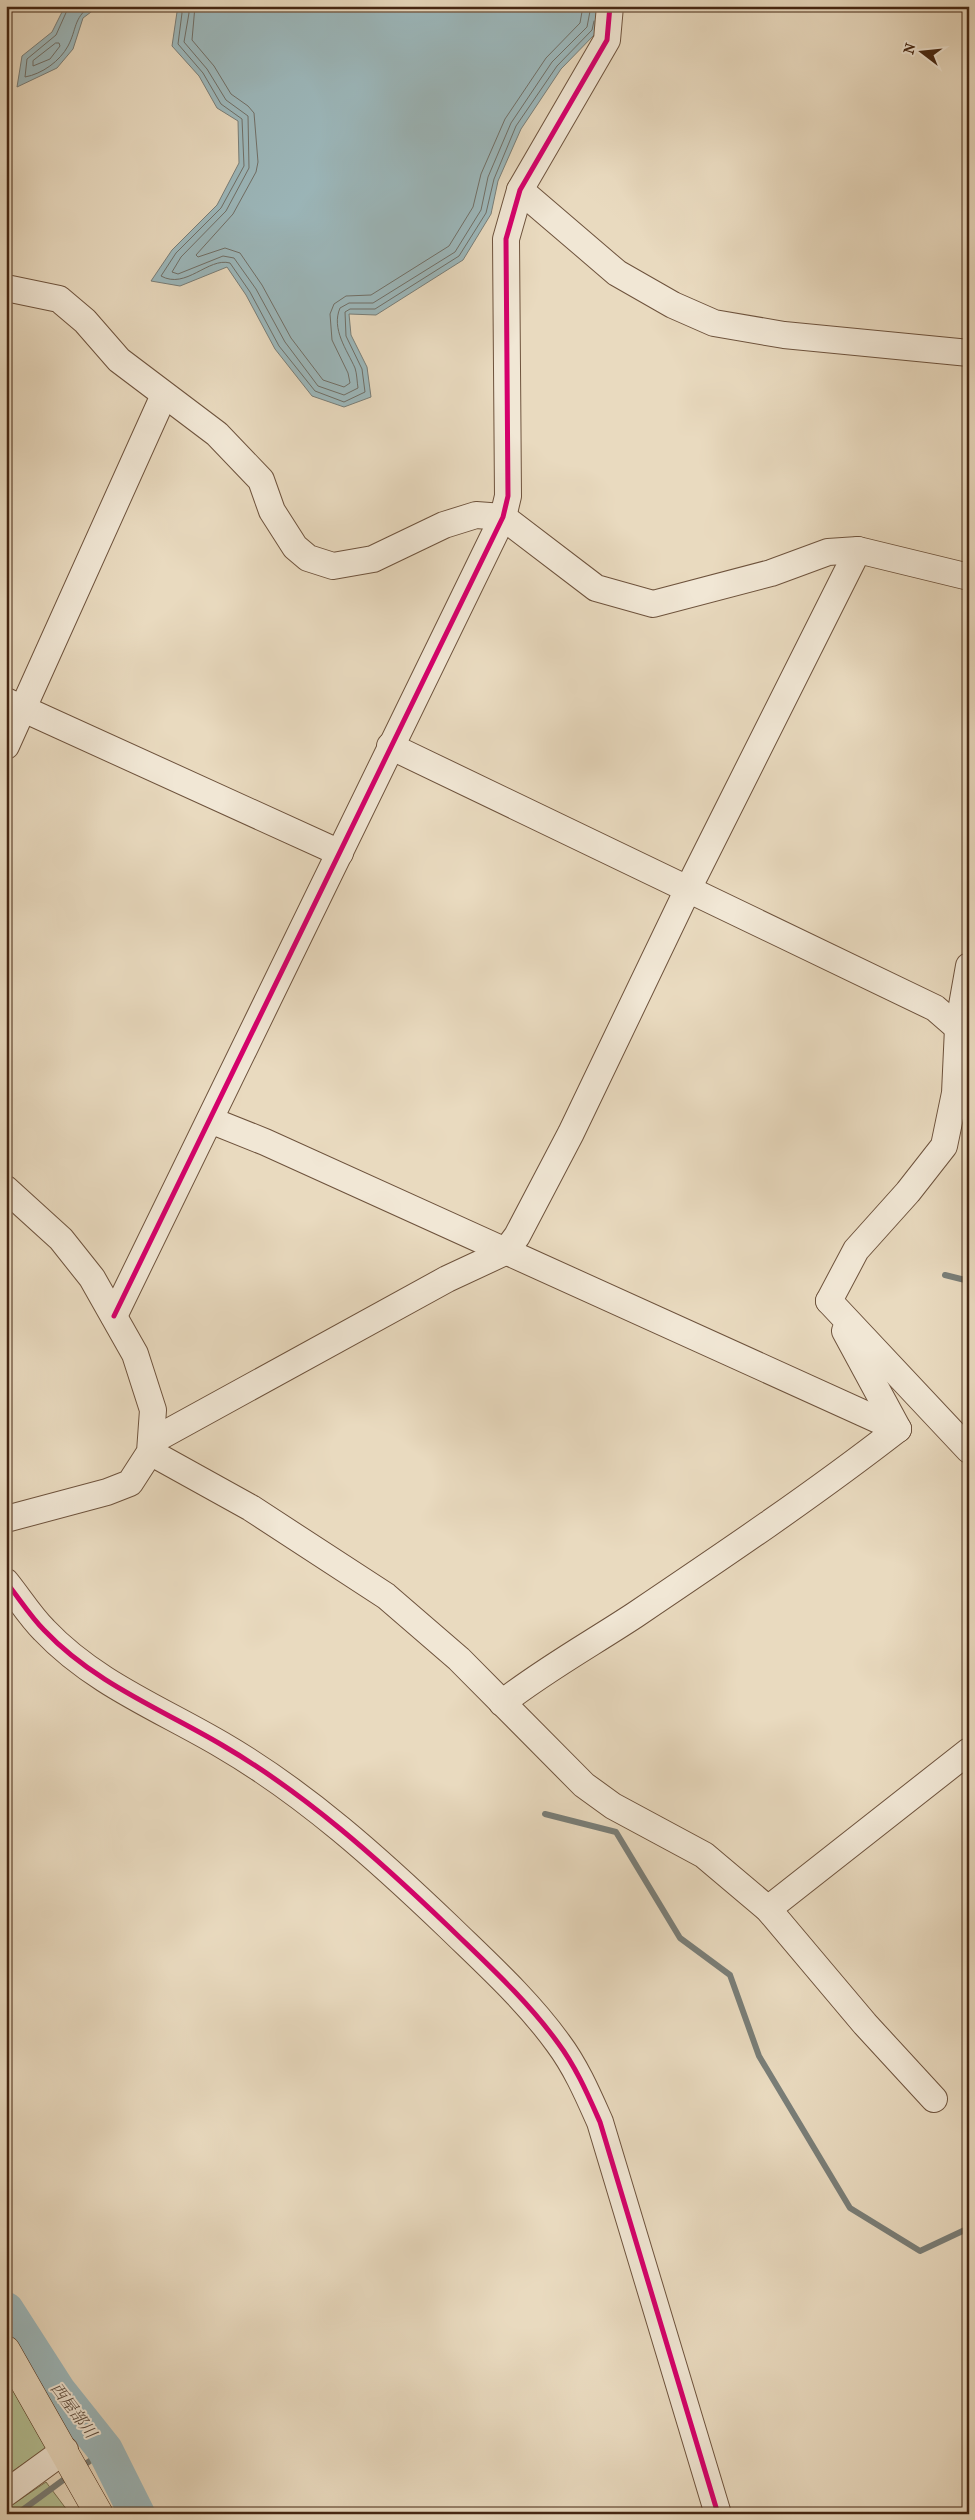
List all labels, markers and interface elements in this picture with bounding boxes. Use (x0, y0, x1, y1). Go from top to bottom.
north arrow (898, 28, 948, 78)
text: N (900, 41, 920, 56)
water label: 西屋部川 (47, 2379, 102, 2443)

